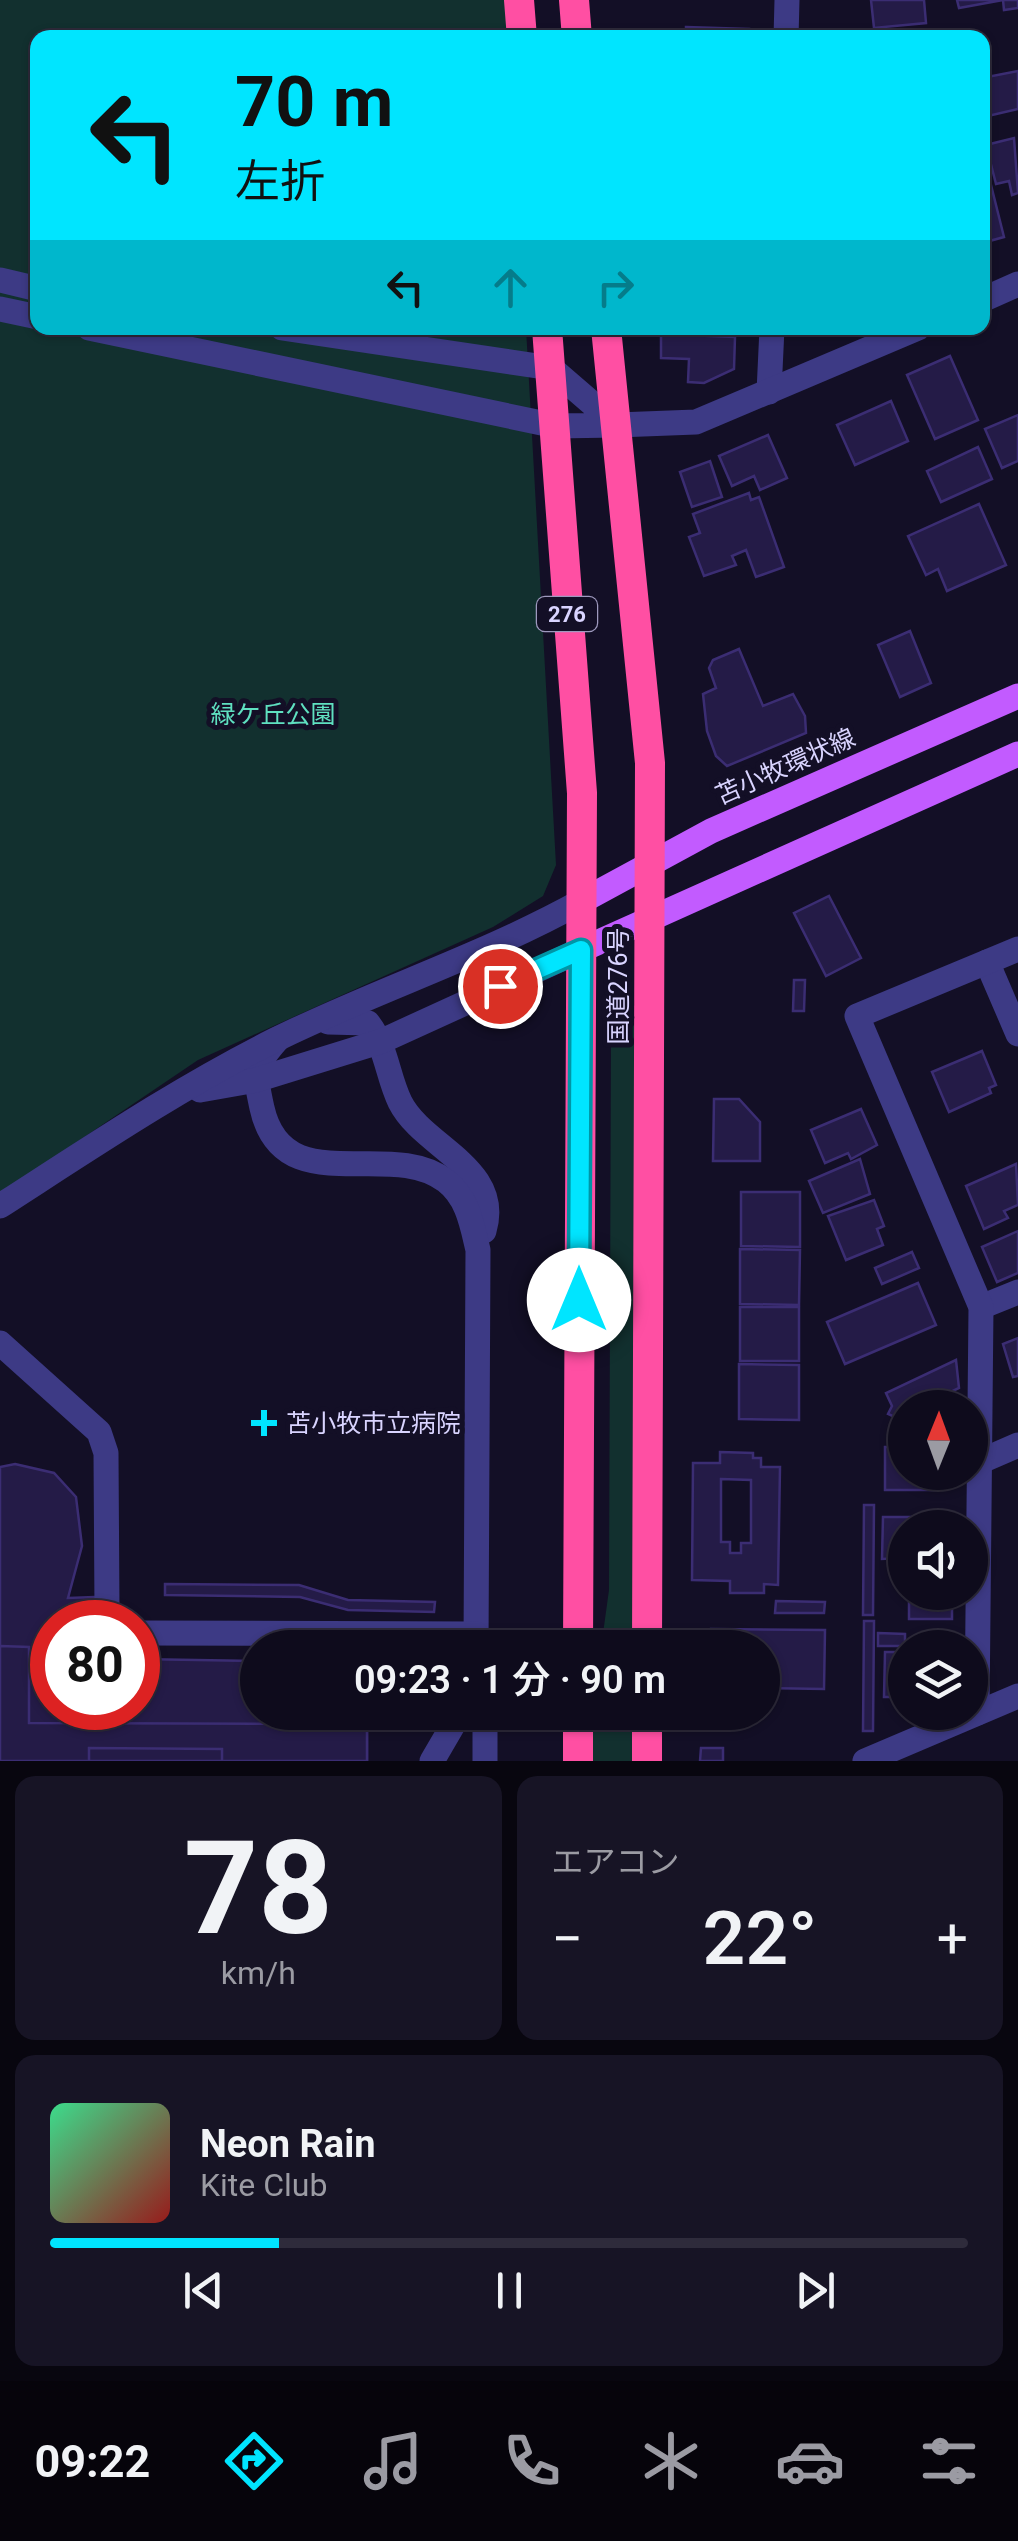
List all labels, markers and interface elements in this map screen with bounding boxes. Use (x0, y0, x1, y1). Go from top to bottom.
text: 70 m (235, 61, 393, 143)
icon: left (70, 70, 200, 200)
text: 左折 (235, 155, 325, 208)
icon: left (378, 260, 433, 315)
icon: ahead (483, 260, 538, 315)
icon: right (588, 260, 643, 315)
road number: 276 (537, 597, 597, 631)
park label: 緑ケ丘公園 (210, 700, 336, 729)
street label: 苫小牧環状線 (711, 723, 860, 810)
street label: 国道276号 (604, 927, 633, 1045)
pin (458, 944, 543, 1029)
icon: arrive (473, 959, 528, 1014)
position arrow (527, 1248, 631, 1352)
north arrow (888, 1390, 988, 1490)
map controls (888, 1390, 988, 1730)
place label: 苫小牧市立病院 (286, 1409, 461, 1438)
marker: 苫小牧市立病院 (251, 1410, 277, 1436)
button: sound (888, 1510, 988, 1610)
speed limit sign: 80 (30, 1600, 160, 1730)
button: layers (888, 1630, 988, 1730)
text: 09:23 · 1 分 · 90 m (354, 1658, 666, 1702)
text: 78 (184, 1812, 333, 1965)
text: エアコン (552, 1843, 680, 1881)
text: 22° (703, 1894, 817, 1982)
text: − (552, 1907, 583, 1971)
text: + (937, 1907, 968, 1971)
text: km/h (221, 1954, 296, 1992)
text: Neon Rain (200, 2122, 376, 2166)
text: Kite Club (200, 2166, 327, 2204)
icon: previous (176, 2263, 231, 2318)
icon: pause (482, 2263, 537, 2318)
icon: next (788, 2263, 843, 2318)
icon: directions (219, 2426, 289, 2496)
icon: music (358, 2426, 428, 2496)
icon: phone (497, 2426, 567, 2496)
icon: climate (636, 2426, 706, 2496)
icon: car (775, 2426, 845, 2496)
icon: filters (914, 2426, 984, 2496)
text: 09:22 (34, 2435, 150, 2488)

